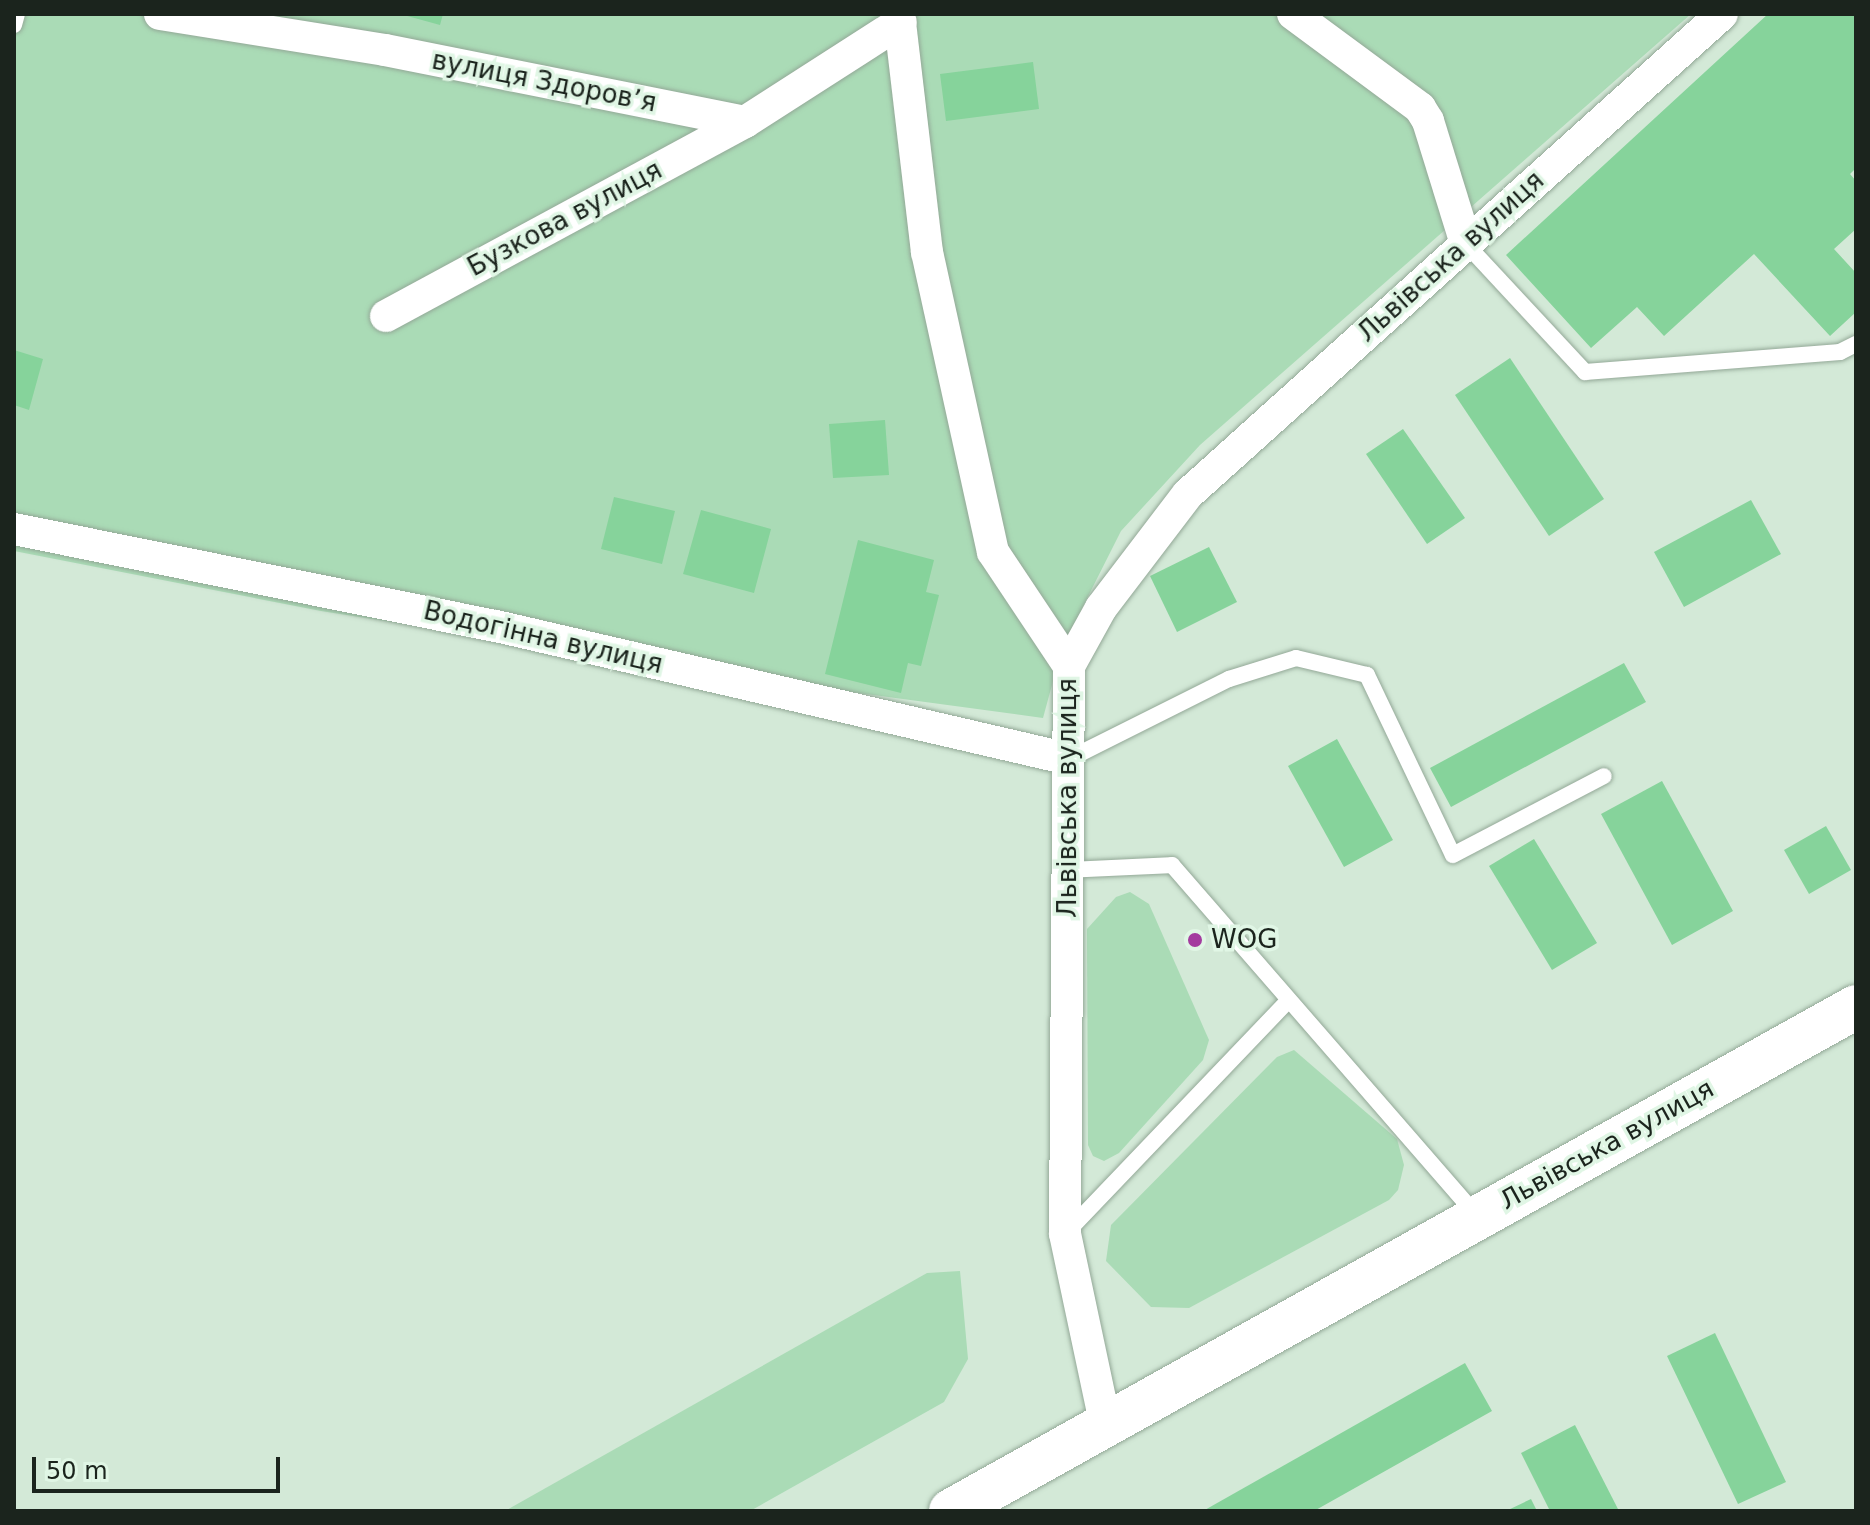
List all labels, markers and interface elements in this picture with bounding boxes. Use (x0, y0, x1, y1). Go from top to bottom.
street label: вулиця Здоровʼя (429, 45, 659, 119)
street label: Бузкова вулиця (462, 155, 668, 283)
street label: Львівська вулиця (1351, 165, 1551, 349)
street label: Водогінна вулиця (420, 595, 666, 681)
street label: Львівська вулиця (1052, 678, 1084, 918)
place label: WOG (1211, 924, 1277, 956)
marker: WOG (1186, 931, 1204, 949)
street label: Львівська вулиця (1495, 1073, 1719, 1217)
scale bar (36, 1441, 284, 1491)
text: 50 m (46, 1457, 108, 1485)

